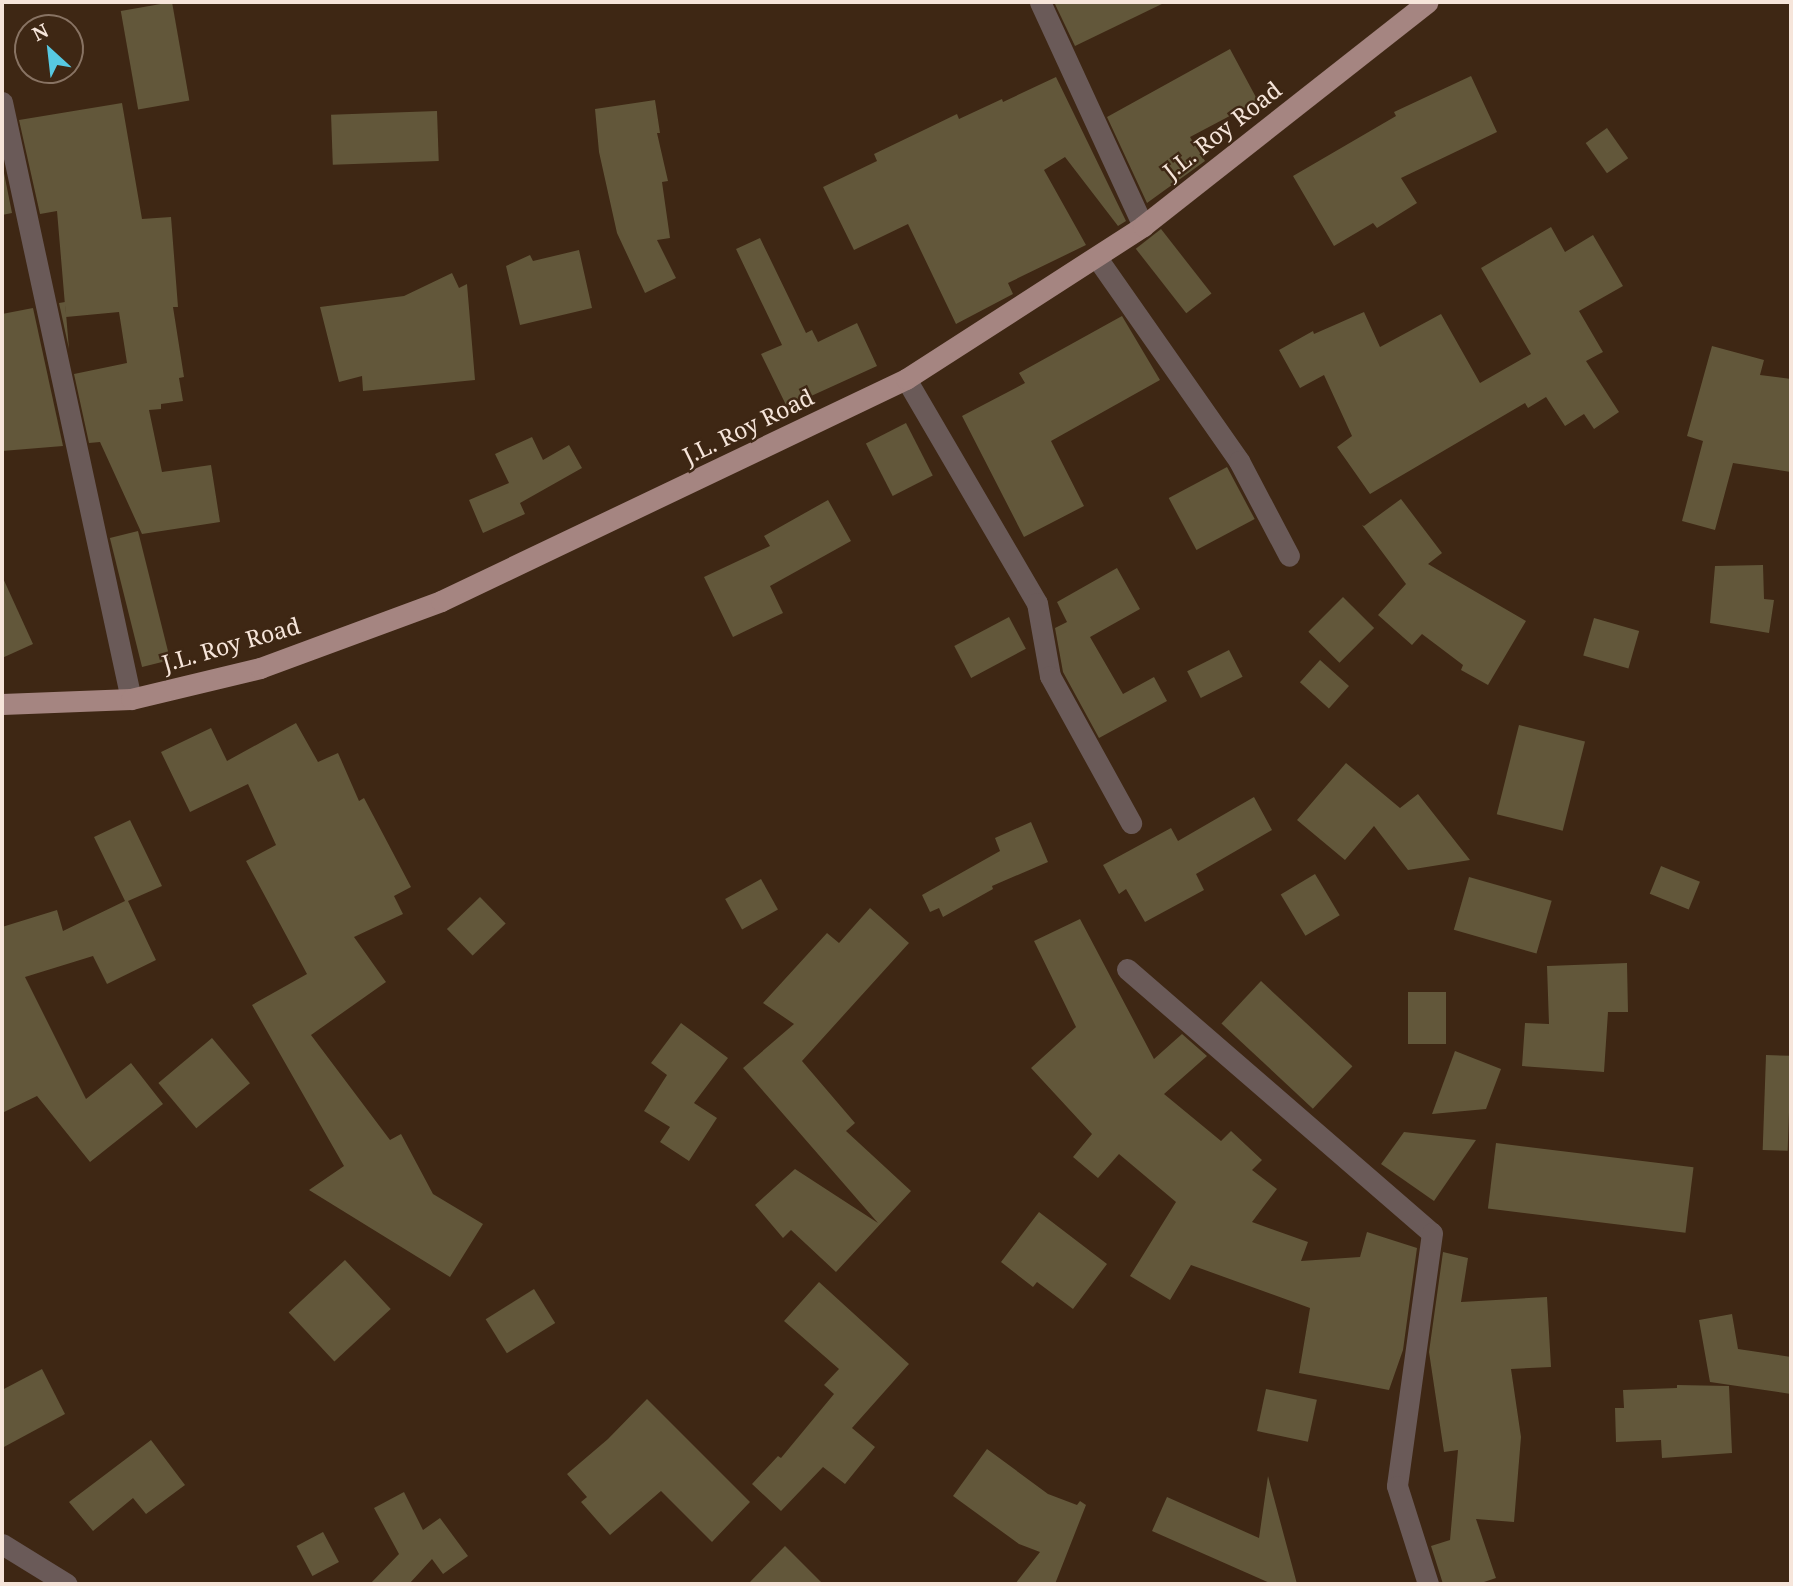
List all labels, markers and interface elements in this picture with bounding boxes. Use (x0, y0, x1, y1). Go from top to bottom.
north arrow (14, 14, 84, 84)
text: N (28, 17, 53, 47)
street label: J.L. Roy Road (1157, 75, 1287, 185)
street label: J.L. Roy Road (678, 382, 818, 470)
street label: J.L. Roy Road (159, 611, 303, 677)

